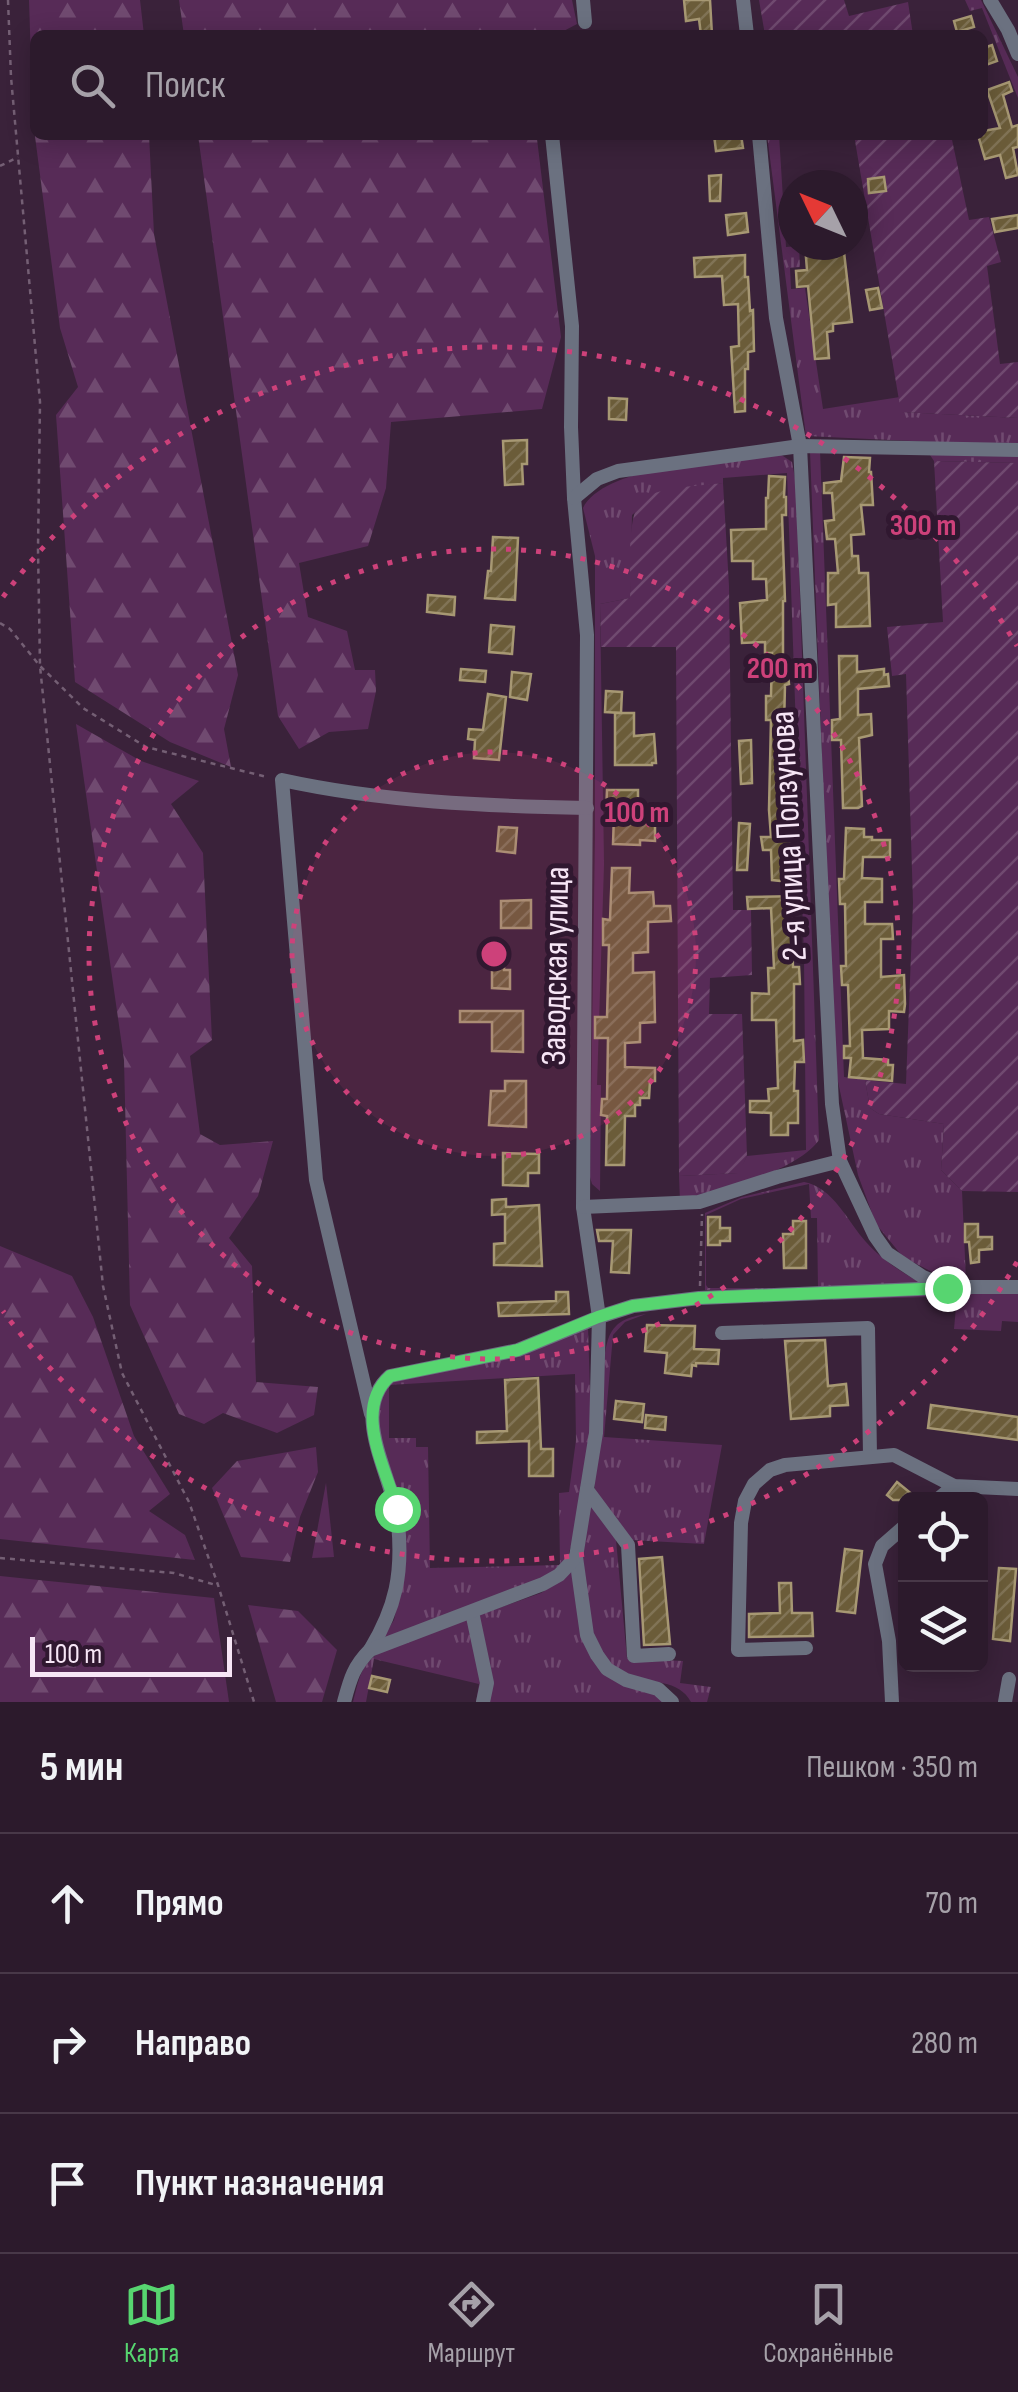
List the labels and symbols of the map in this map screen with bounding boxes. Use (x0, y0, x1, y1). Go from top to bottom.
north arrow (778, 170, 868, 260)
text: 300 m (890, 508, 956, 544)
text: 200 m (747, 651, 813, 687)
street label: 2-я улица Ползунова (761, 710, 817, 962)
text: 100 m (605, 795, 669, 831)
street label: Заводская улица (533, 866, 579, 1066)
centre of rings (476, 936, 512, 972)
route end (925, 1266, 971, 1312)
route start (375, 1487, 421, 1533)
scale bar (30, 1632, 232, 1676)

